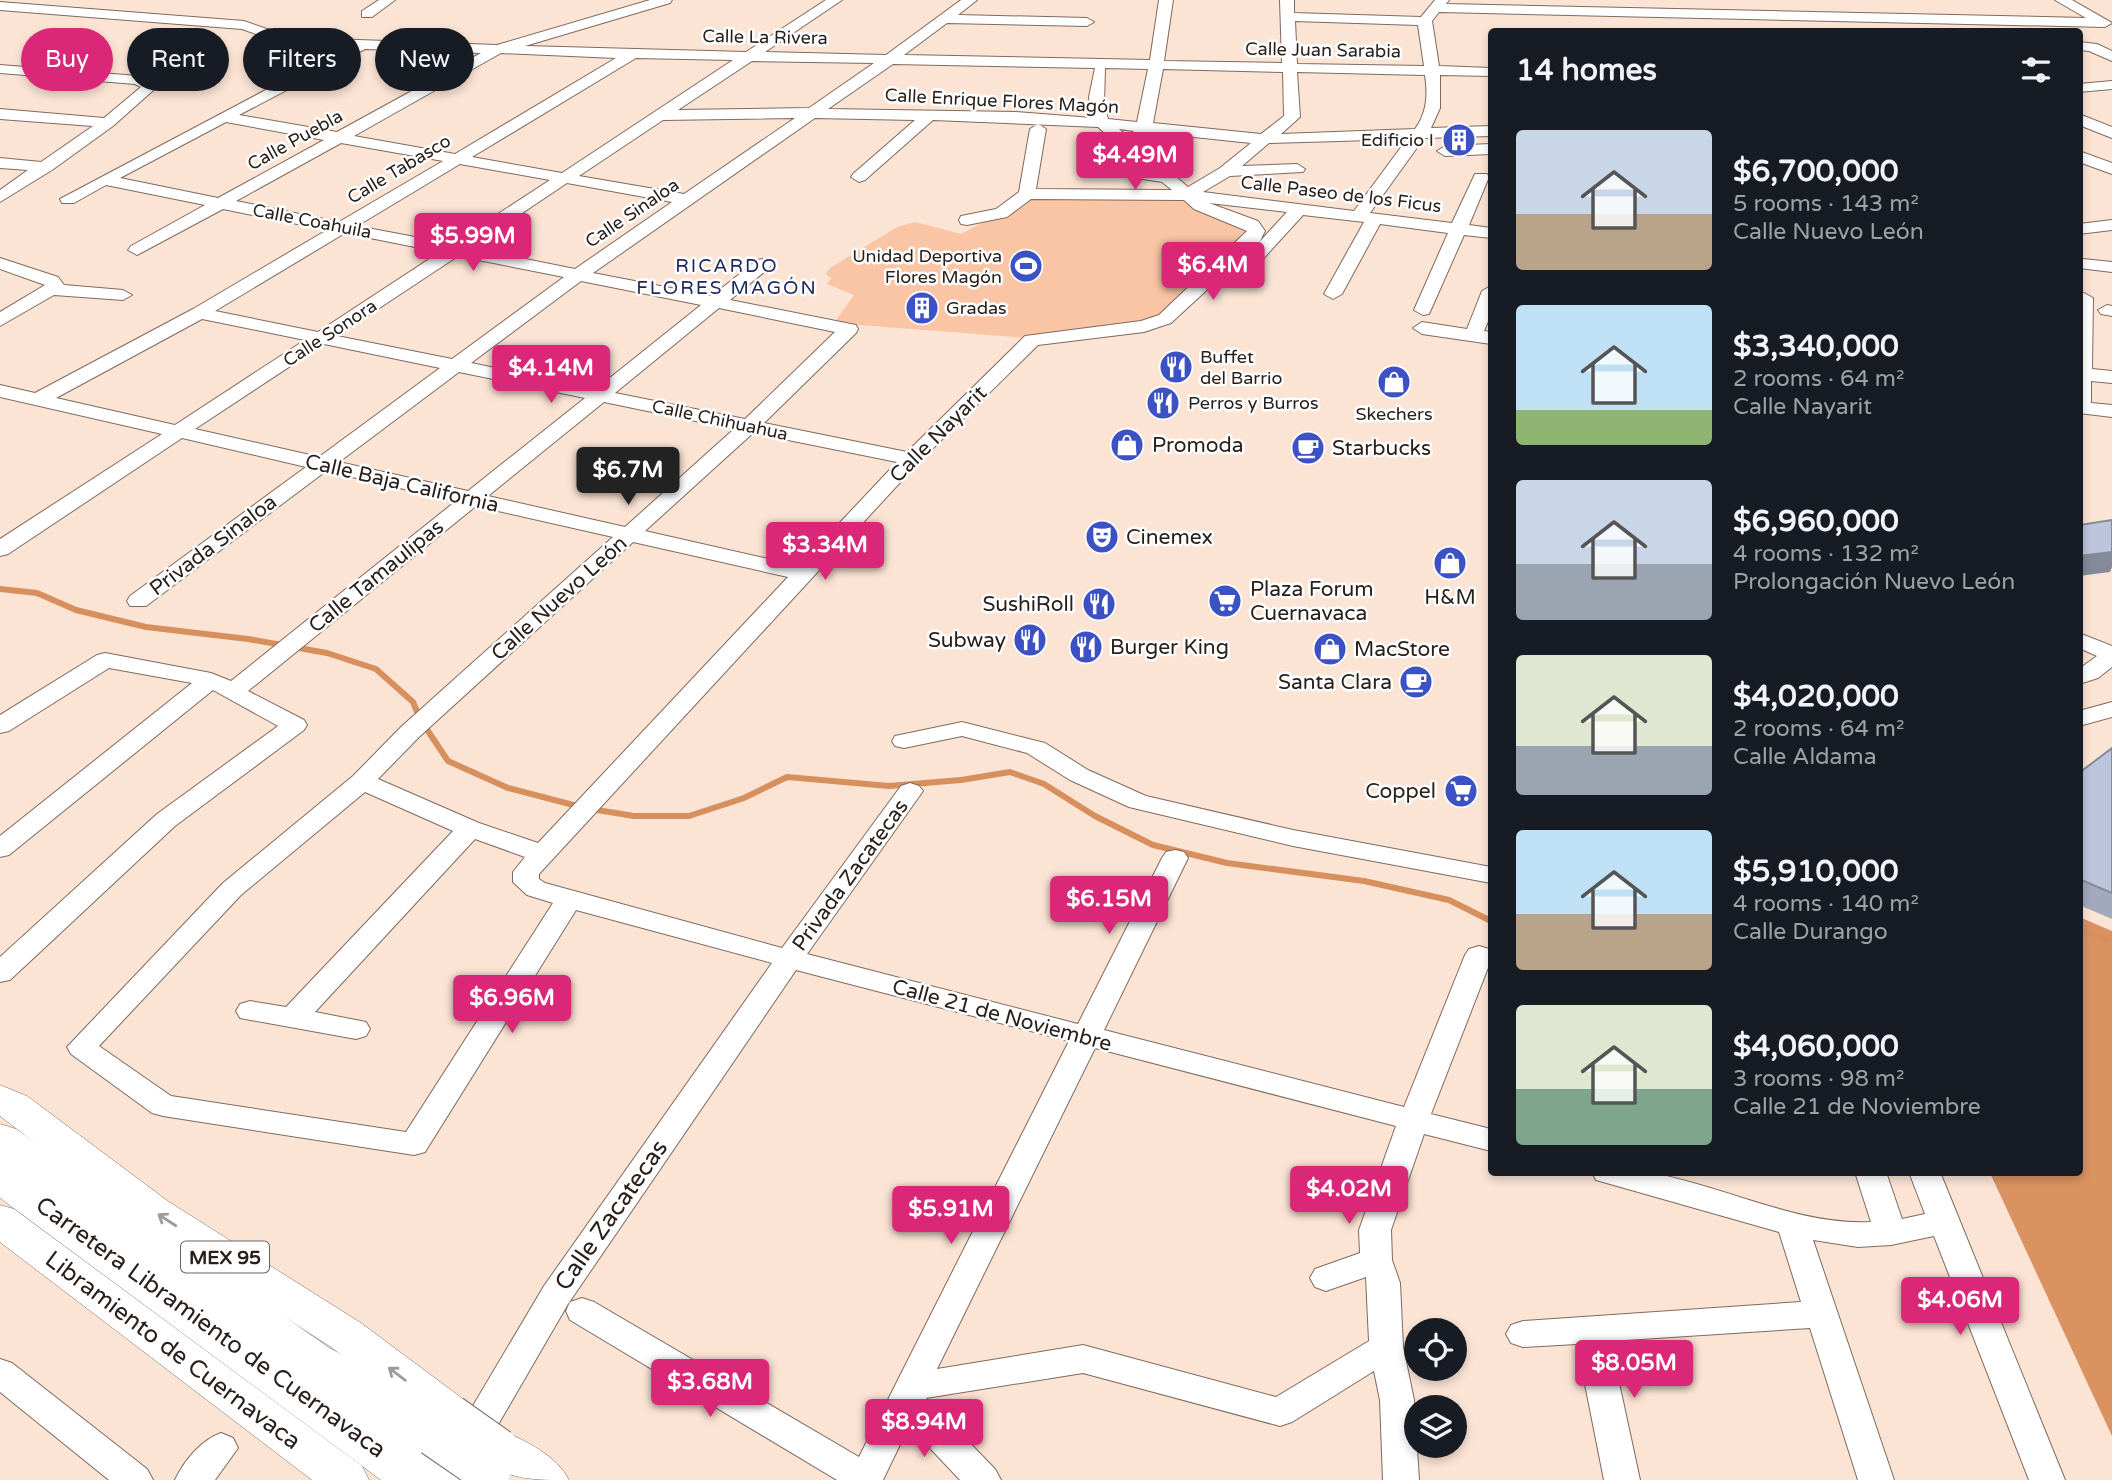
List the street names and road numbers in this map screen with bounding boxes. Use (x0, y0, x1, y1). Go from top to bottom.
street label: Calle La Rivera (702, 25, 828, 49)
street label: Calle Juan Sarabia (1245, 38, 1401, 62)
street label: Calle Enrique Flores Magón (884, 84, 1120, 118)
street label: Calle Puebla (244, 105, 346, 175)
street label: Calle Tabasco (343, 129, 455, 208)
street label: Calle Paseo de los Ficus (1239, 171, 1443, 217)
street label: Calle Sinaloa (581, 174, 683, 252)
street label: Calle Coahuila (251, 199, 373, 243)
street label: Calle Sonora (279, 295, 381, 371)
street label: Calle Nayarit (885, 381, 992, 488)
street label: Calle Chihuahua (650, 395, 790, 445)
street label: Calle Baja California (303, 449, 501, 518)
street label: Privada Sinaloa (145, 489, 282, 601)
street label: Calle Tamaulipas (304, 514, 449, 638)
street label: Calle Nuevo León (486, 531, 632, 666)
street label: Privada Zacatecas (787, 795, 914, 956)
street label: Calle 21 de Noviembre (889, 974, 1114, 1057)
street label: Calle Zacatecas (549, 1134, 674, 1296)
street label: Carretera Libramiento de Cuernavaca (30, 1190, 392, 1464)
road number: MEX 95 (181, 1242, 269, 1273)
street label: Libramiento de Cuernavaca (40, 1245, 306, 1455)

